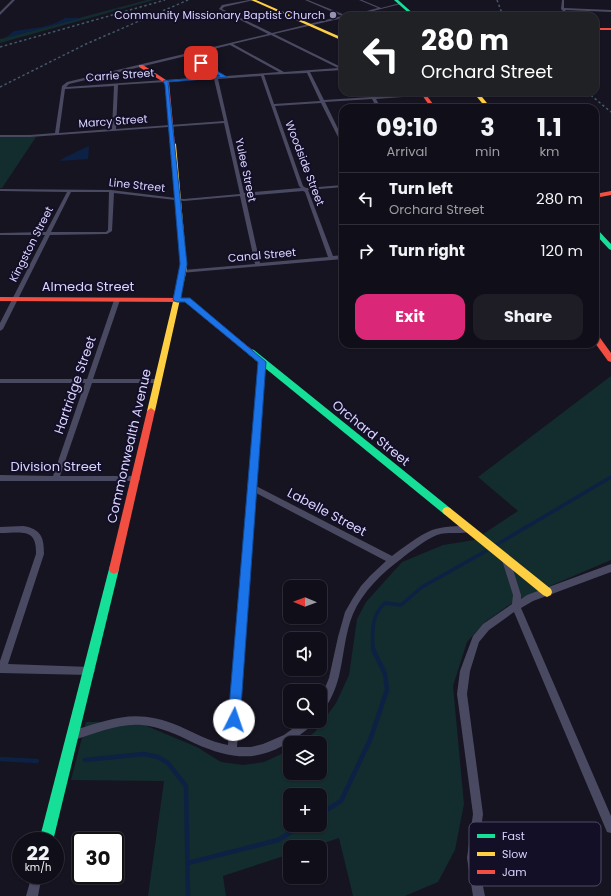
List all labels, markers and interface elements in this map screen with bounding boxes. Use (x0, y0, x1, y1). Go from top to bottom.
place label: Community Missionary Baptist Church (114, 7, 325, 23)
marker: Community Missionary Baptist Church (328, 10, 338, 20)
text: 280 m (421, 21, 509, 60)
icon: left (355, 28, 407, 80)
pin (184, 46, 218, 80)
icon: arrive (190, 52, 212, 74)
text: Orchard Street (421, 59, 553, 84)
street label: Carrie Street (85, 65, 155, 85)
street label: Marcy Street (78, 111, 148, 131)
text: 09:10 (376, 111, 438, 144)
text: 3 (480, 111, 495, 144)
text: 1.1 (537, 111, 562, 144)
street label: Woodside Street (281, 118, 329, 208)
street label: Yulee Street (231, 137, 261, 203)
text: Arrival (387, 142, 428, 161)
text: min (475, 142, 500, 161)
text: km (539, 142, 560, 161)
street label: Line Street (108, 174, 166, 196)
text: Turn left (389, 178, 453, 199)
icon: left (355, 188, 377, 210)
text: 280 m (536, 188, 583, 209)
text: Orchard Street (389, 200, 484, 219)
street label: Kingston Street (5, 204, 57, 284)
icon: right (355, 240, 377, 262)
text: Turn right (389, 240, 465, 261)
text: 120 m (541, 240, 583, 261)
street label: Canal Street (227, 244, 297, 266)
street label: Almeda Street (42, 277, 135, 296)
button: Exit (355, 294, 465, 340)
button: Share (473, 294, 583, 340)
street label: Hartridge Street (49, 333, 101, 437)
street label: Commonwealth Avenue (102, 367, 156, 525)
street label: Orchard Street (328, 396, 414, 471)
street label: Division Street (10, 457, 102, 476)
street label: Labelle Street (284, 483, 370, 541)
north arrow (283, 580, 327, 624)
map controls (283, 580, 327, 884)
button: sound (283, 632, 327, 676)
button: search (283, 684, 327, 728)
position arrow (213, 699, 255, 741)
button: layers (283, 736, 327, 780)
button: + (283, 788, 327, 832)
legend (469, 822, 601, 886)
text: Fast (502, 828, 525, 844)
speed limit sign: 30 (72, 832, 124, 884)
text: 22 (27, 839, 49, 867)
button: − (283, 840, 327, 884)
text: Slow (502, 846, 527, 862)
text: km/h (25, 860, 51, 875)
text: Jam (502, 864, 527, 880)

